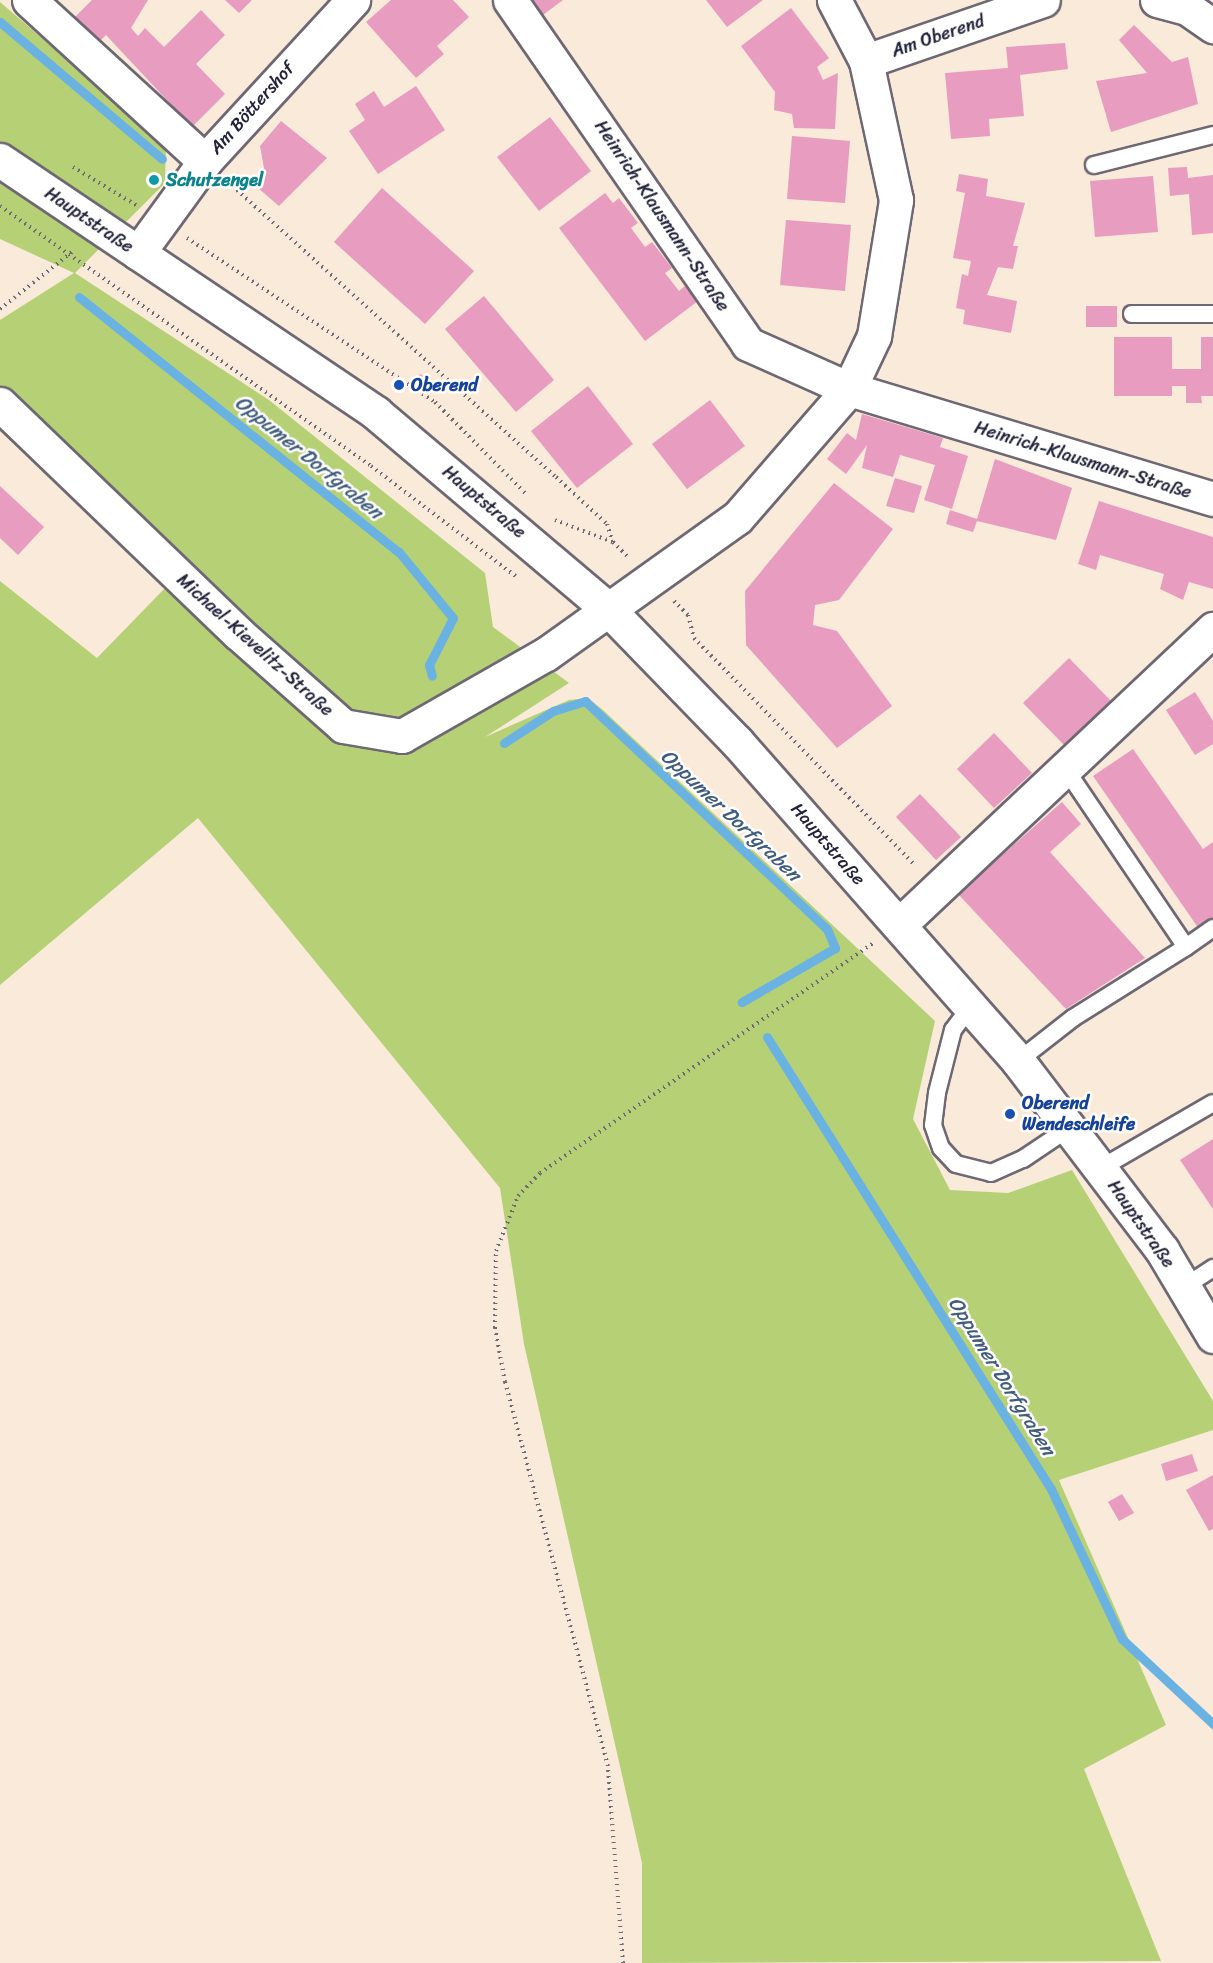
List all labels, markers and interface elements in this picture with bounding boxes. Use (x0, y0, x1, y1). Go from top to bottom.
street label: Am Oberend (889, 10, 987, 62)
street label: Am Böttershof (205, 57, 299, 159)
street label: Heinrich-Klausmann-Straße (590, 116, 734, 316)
place label: Schutzengel (166, 169, 263, 191)
marker: Schutzengel (147, 173, 161, 187)
street label: Hauptstraße (41, 182, 137, 258)
place label: Oberend (411, 374, 478, 396)
marker: Oberend (392, 378, 406, 392)
water label: Oppumer Dorfgraben (231, 390, 387, 524)
street label: Heinrich-Klausmann-Straße (972, 417, 1194, 503)
street label: Hauptstraße (438, 461, 530, 543)
street label: Michael-Kievelitz-Straße (172, 569, 338, 721)
water label: Oppumer Dorfgraben (656, 744, 806, 886)
street label: Hauptstraße (786, 798, 870, 890)
place label: Oberend Wendeschleife (1022, 1093, 1135, 1136)
marker: Oberend Wendeschleife (1003, 1107, 1017, 1121)
street label: Hauptstraße (1103, 1176, 1179, 1272)
water label: Oppumer Dorfgraben (944, 1292, 1060, 1460)

